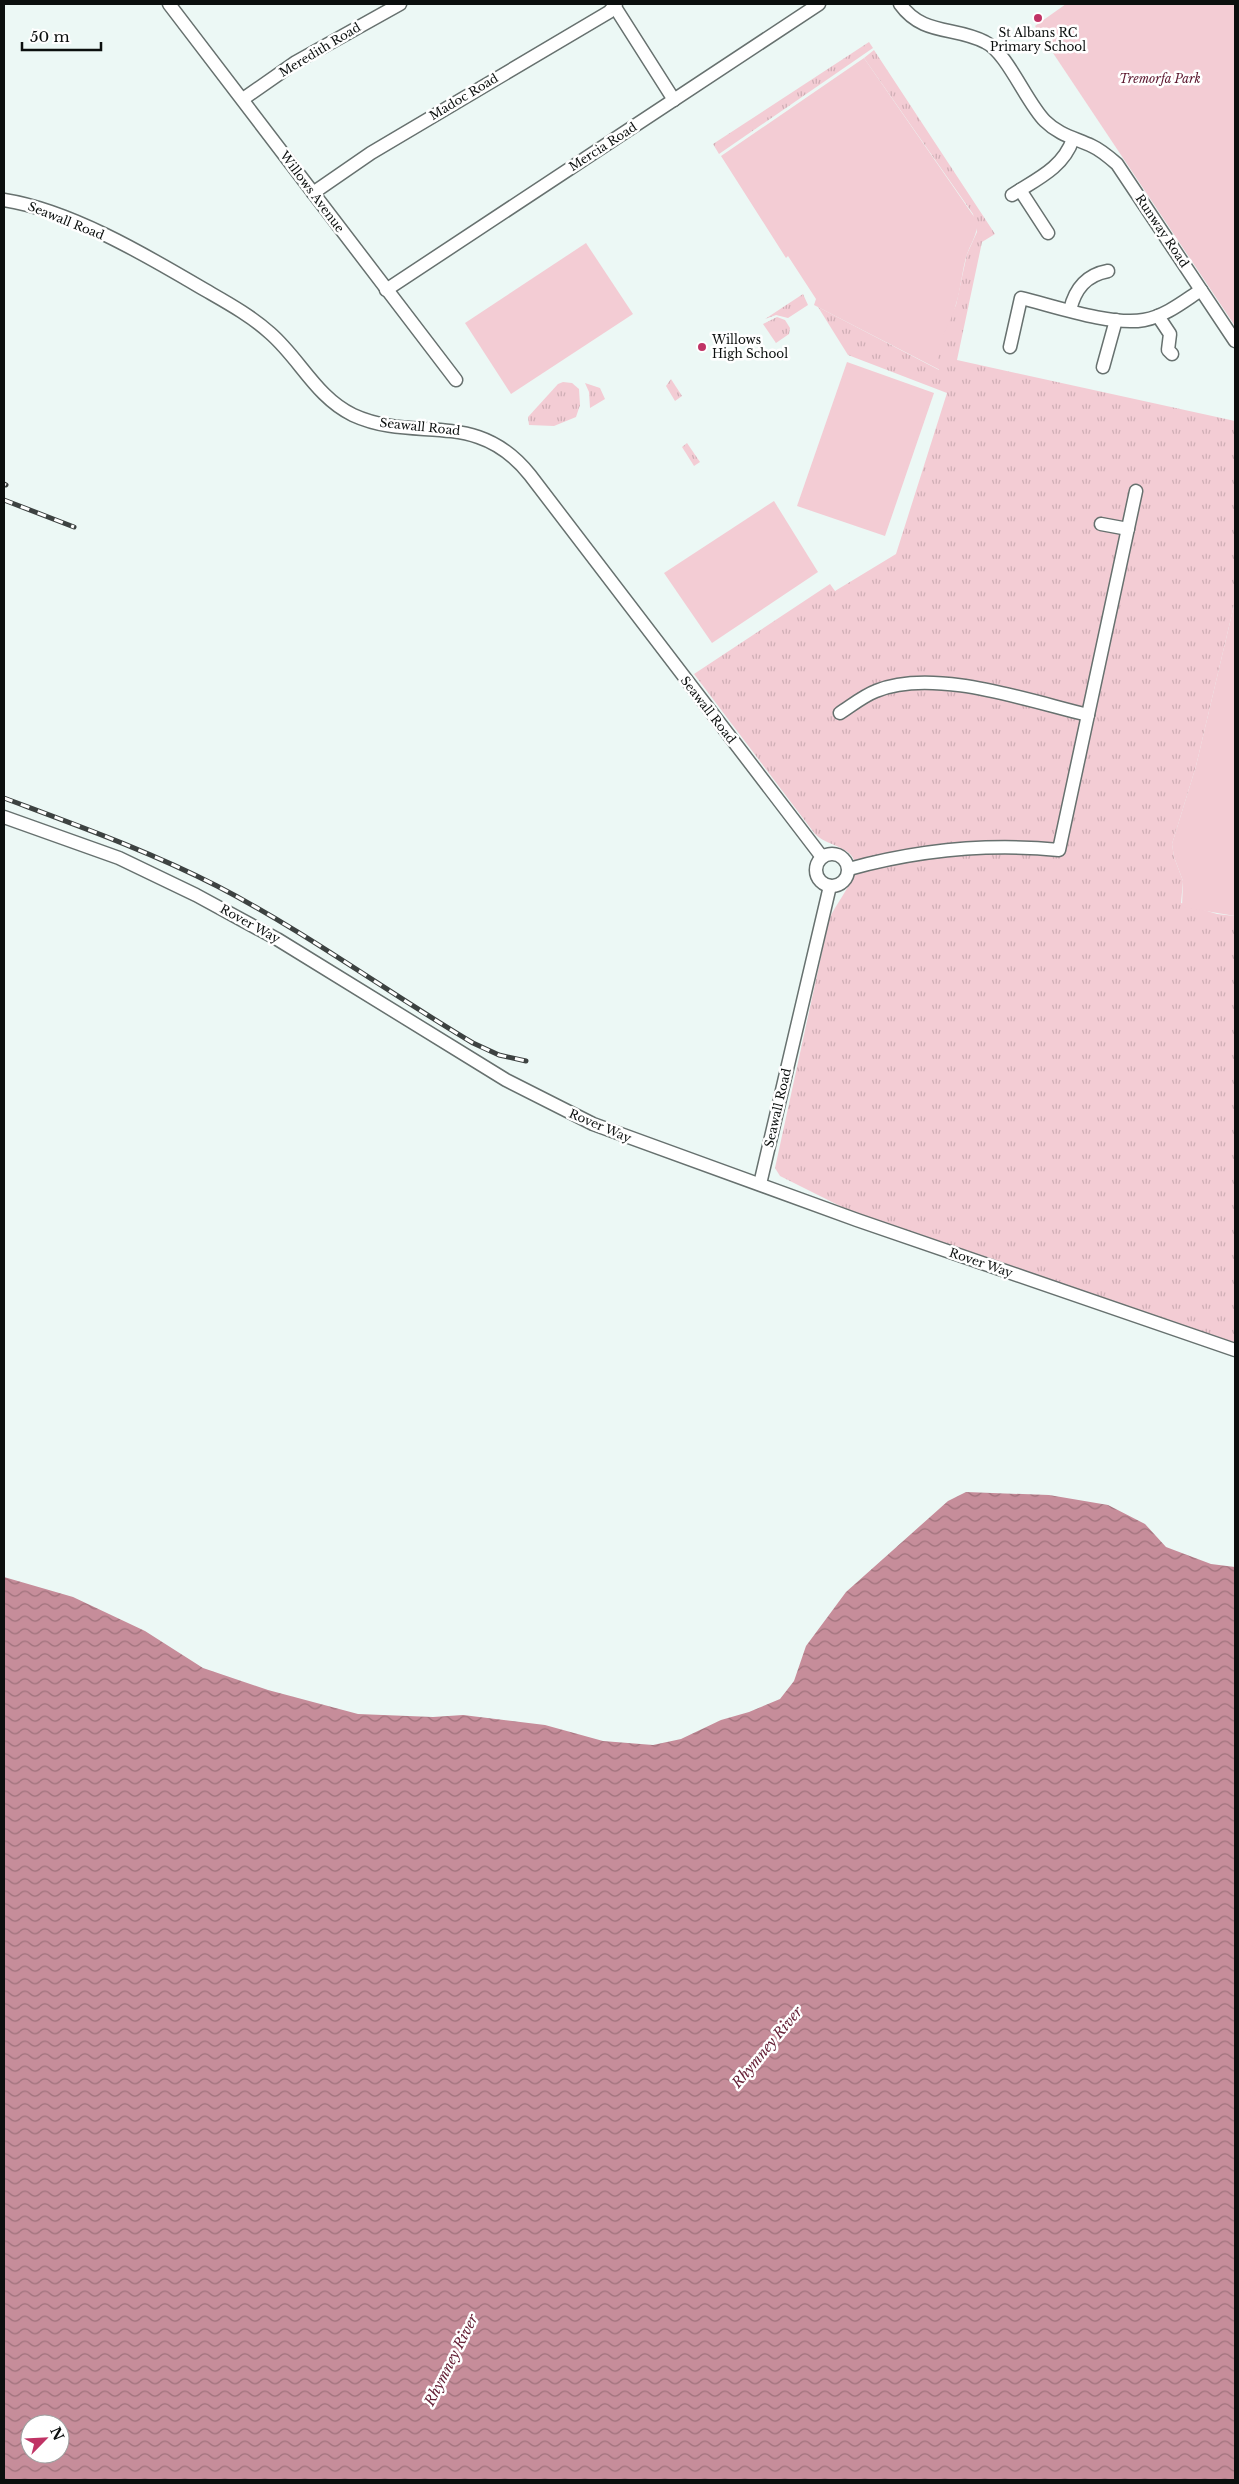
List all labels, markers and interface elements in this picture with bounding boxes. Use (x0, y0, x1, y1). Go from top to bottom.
marker: St Albans RC Primary School (1032, 12, 1044, 24)
street label: Meredith Road (276, 19, 363, 80)
scale bar (22, 20, 101, 52)
place label: St Albans RC Primary School (990, 25, 1086, 54)
text: 50 m (30, 27, 70, 46)
street label: Madoc Road (427, 70, 501, 123)
park label: Tremorfa Park (1119, 71, 1201, 86)
street label: Mercia Road (566, 119, 639, 174)
street label: Willows Avenue (276, 147, 348, 235)
street label: Runway Road (1133, 191, 1192, 270)
street label: Seawall Road (26, 198, 107, 243)
place label: Willows High School (711, 332, 788, 361)
marker: Willows High School (696, 341, 708, 353)
street label: Seawall Road (379, 415, 461, 438)
street label: Seawall Road (678, 673, 739, 746)
street label: Rover Way (218, 901, 283, 946)
street label: Seawall Road (761, 1067, 794, 1149)
street label: Rover Way (567, 1106, 634, 1146)
street label: Rover Way (947, 1245, 1015, 1281)
water label: Rhymney River (727, 2002, 807, 2092)
water label: Rhymney River (420, 2311, 482, 2410)
north arrow (20, 2414, 70, 2464)
text: N (46, 2424, 68, 2443)

